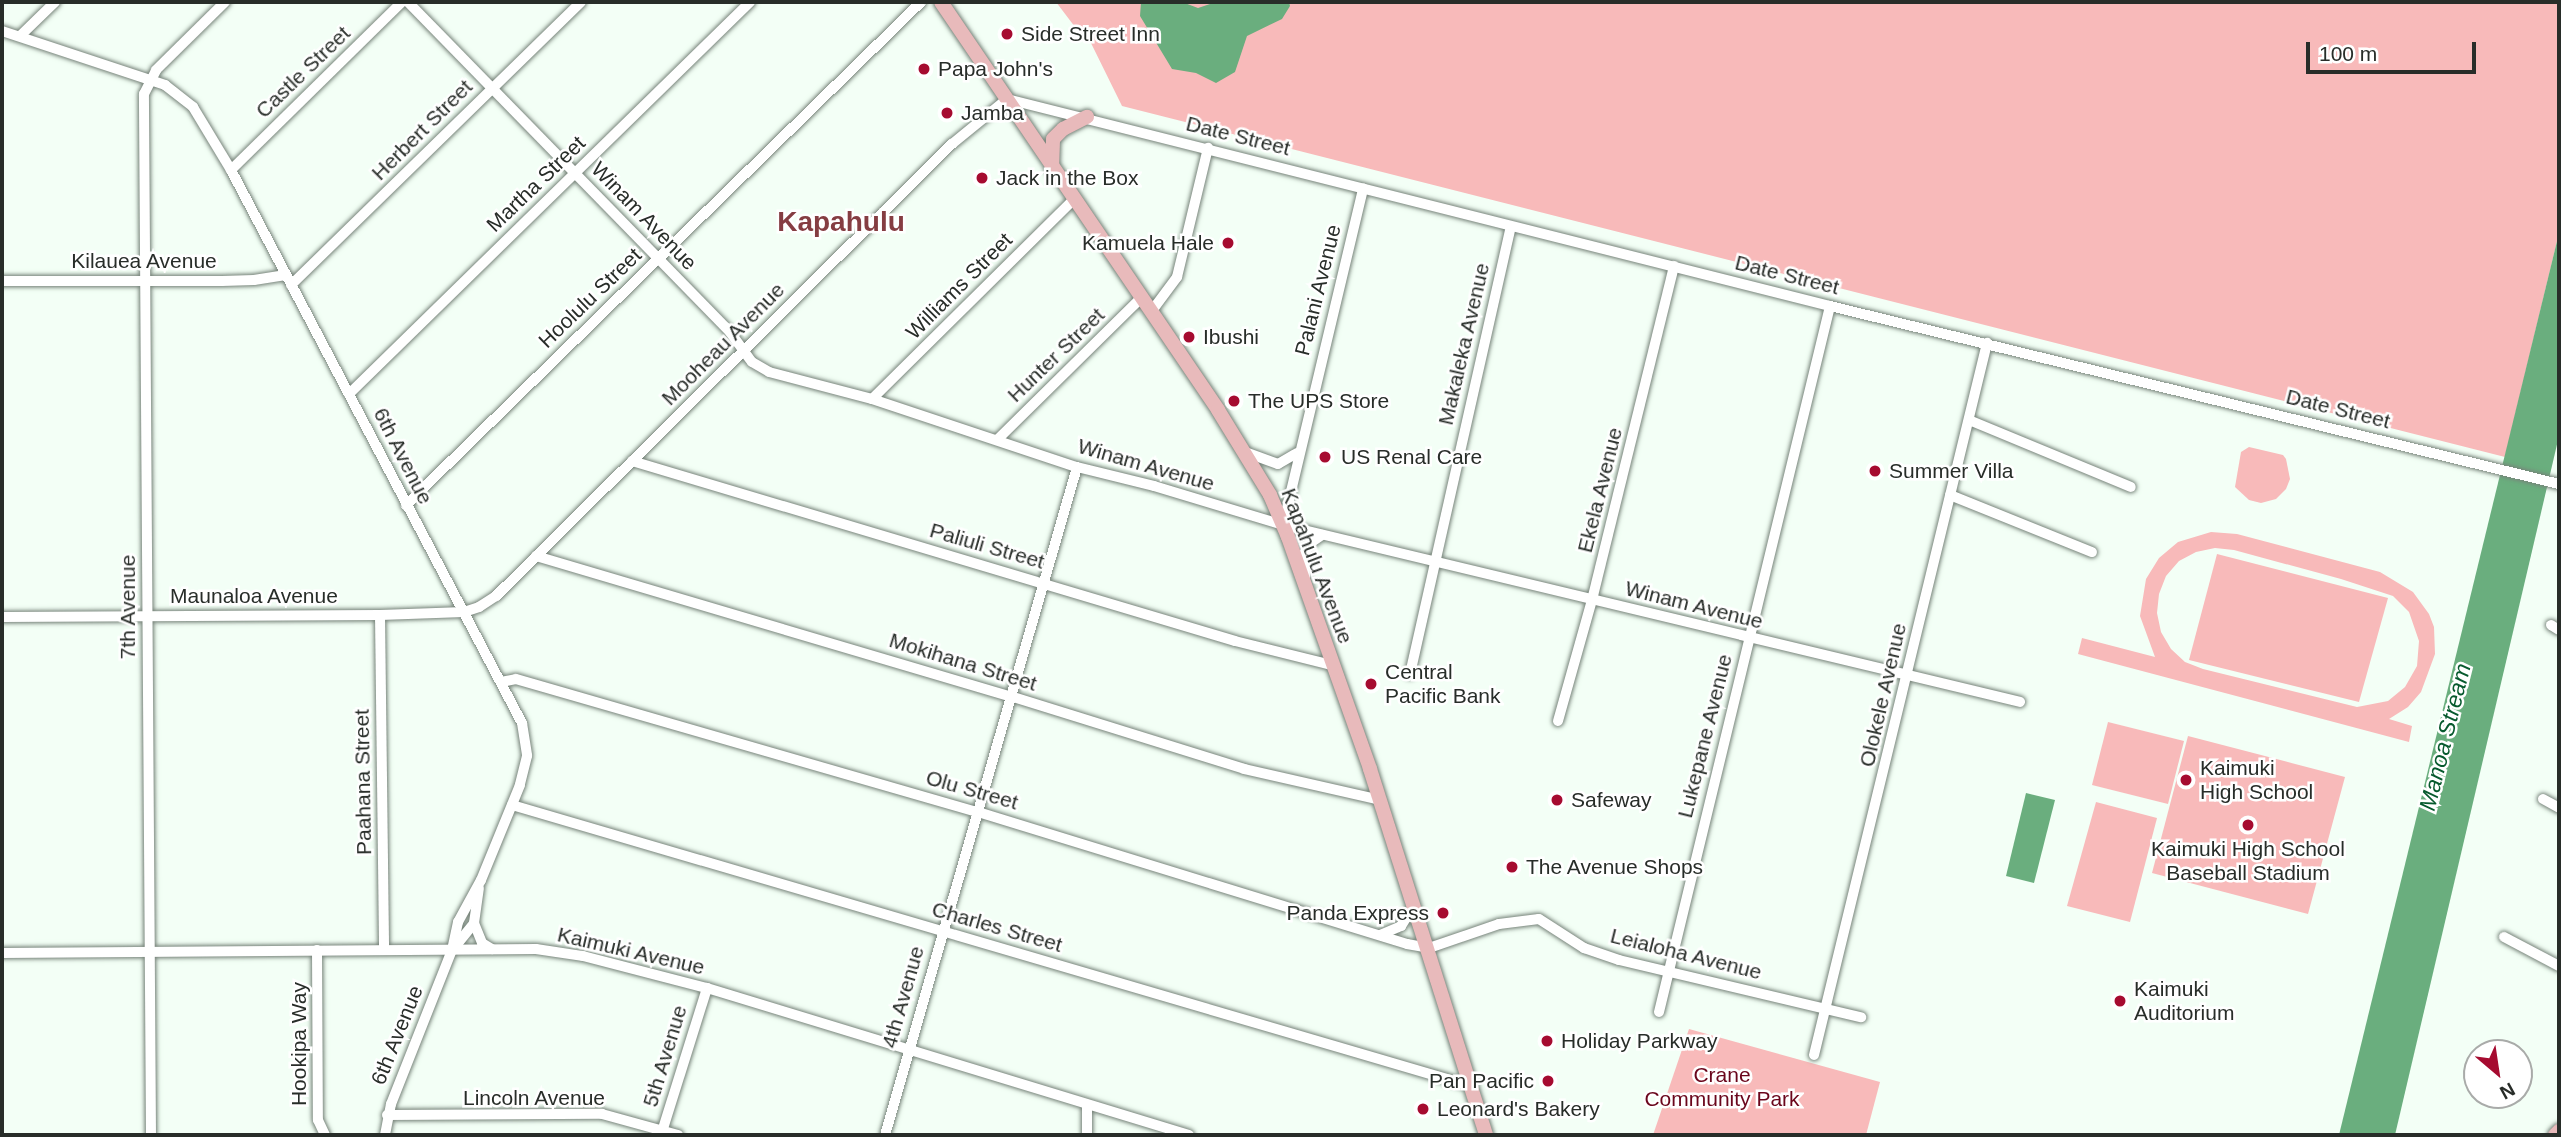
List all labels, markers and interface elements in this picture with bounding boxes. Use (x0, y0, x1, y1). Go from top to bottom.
street label: Castle Street (251, 21, 355, 123)
place label: Side Street Inn (1021, 21, 1160, 47)
marker: Side Street Inn (999, 26, 1015, 42)
scale bar (2309, 28, 2479, 72)
text: 100 m (2319, 42, 2377, 65)
place label: Papa John's (938, 56, 1053, 82)
marker: Papa John's (916, 61, 932, 77)
street label: Herbert Street (366, 74, 478, 186)
place label: Jamba (961, 100, 1024, 126)
marker: Jamba (939, 105, 955, 121)
street label: Date Street (1183, 111, 1293, 161)
street label: Martha Street (481, 131, 591, 237)
street label: Winam Avenue (586, 156, 702, 276)
place label: Jack in the Box (996, 165, 1138, 191)
marker: Jack in the Box (974, 170, 990, 186)
district label: Kapahulu (777, 205, 905, 239)
street label: Palani Avenue (1289, 221, 1347, 359)
street label: Williams Street (901, 228, 1017, 344)
place label: Kamuela Hale (1082, 230, 1214, 256)
marker: Kamuela Hale (1220, 235, 1236, 251)
street label: Hoolulu Street (533, 243, 647, 353)
street label: Kilauea Avenue (71, 248, 217, 274)
street label: Date Street (1732, 250, 1842, 300)
street label: Makaleka Avenue (1433, 260, 1495, 428)
street label: Mooheau Avenue (656, 277, 790, 411)
street label: Hunter Street (1002, 303, 1110, 407)
place label: Ibushi (1203, 324, 1259, 350)
marker: Ibushi (1181, 329, 1197, 345)
street label: Date Street (2283, 384, 2393, 434)
place label: The UPS Store (1248, 388, 1389, 414)
marker: The UPS Store (1226, 393, 1242, 409)
street label: 6th Avenue (368, 403, 438, 509)
street label: Ekela Avenue (1572, 424, 1628, 556)
street label: Winam Avenue (1074, 433, 1218, 497)
place label: US Renal Care (1341, 444, 1482, 470)
marker: US Renal Care (1315, 447, 1335, 467)
place label: Summer Villa (1889, 458, 2013, 484)
marker: Summer Villa (1867, 463, 1883, 479)
street label: Kapahulu Avenue (1276, 484, 1358, 648)
street label: Paliuli Street (927, 518, 1047, 574)
street label: 7th Avenue (115, 554, 141, 660)
street label: Winam Avenue (1622, 576, 1766, 634)
street label: Maunaloa Avenue (170, 583, 338, 609)
street label: Olokele Avenue (1854, 620, 1912, 770)
street label: Mokihana Street (886, 628, 1040, 696)
street label: Lukepane Avenue (1672, 651, 1738, 821)
place label: Central Pacific Bank (1385, 659, 1501, 709)
water label: Manoa Stream (2413, 660, 2477, 814)
marker: Central Pacific Bank (1363, 676, 1379, 692)
street label: Paahana Street (349, 709, 377, 855)
place label: Kaimuki High School (2200, 755, 2313, 805)
street label: Olu Street (923, 765, 1021, 815)
marker: Kaimuki High School (2178, 772, 2194, 788)
place label: Safeway (1571, 787, 1652, 813)
marker: Safeway (1549, 792, 1565, 808)
marker: Kaimuki High School Baseball Stadium (2240, 817, 2256, 833)
place label: Kaimuki High School Baseball Stadium (2151, 836, 2345, 886)
place label: The Avenue Shops (1526, 854, 1704, 880)
marker: The Avenue Shops (1504, 859, 1520, 875)
street label: Charles Street (929, 896, 1065, 958)
place label: Panda Express (1287, 900, 1429, 926)
marker: Panda Express (1435, 905, 1451, 921)
street label: Kaimuki Avenue (554, 922, 708, 980)
street label: Leialoha Avenue (1607, 923, 1765, 985)
street label: 4th Avenue (876, 943, 930, 1051)
place label: Kaimuki Auditorium (2134, 976, 2234, 1026)
street label: 6th Avenue (365, 981, 429, 1089)
street label: Hookipa Way (286, 982, 312, 1106)
marker: Kaimuki Auditorium (2112, 993, 2128, 1009)
street label: 5th Avenue (637, 1002, 693, 1110)
place label: Holiday Parkway (1561, 1028, 1717, 1054)
marker: Holiday Parkway (1539, 1033, 1555, 1049)
north arrow (2463, 1039, 2533, 1109)
park label: Crane Community Park (1644, 1062, 1800, 1112)
place label: Pan Pacific (1429, 1068, 1534, 1094)
marker: Pan Pacific (1540, 1073, 1556, 1089)
text: N (2496, 1079, 2519, 1104)
street label: Lincoln Avenue (462, 1085, 606, 1111)
place label: Leonard's Bakery (1437, 1096, 1600, 1122)
marker: Leonard's Bakery (1415, 1101, 1431, 1117)

